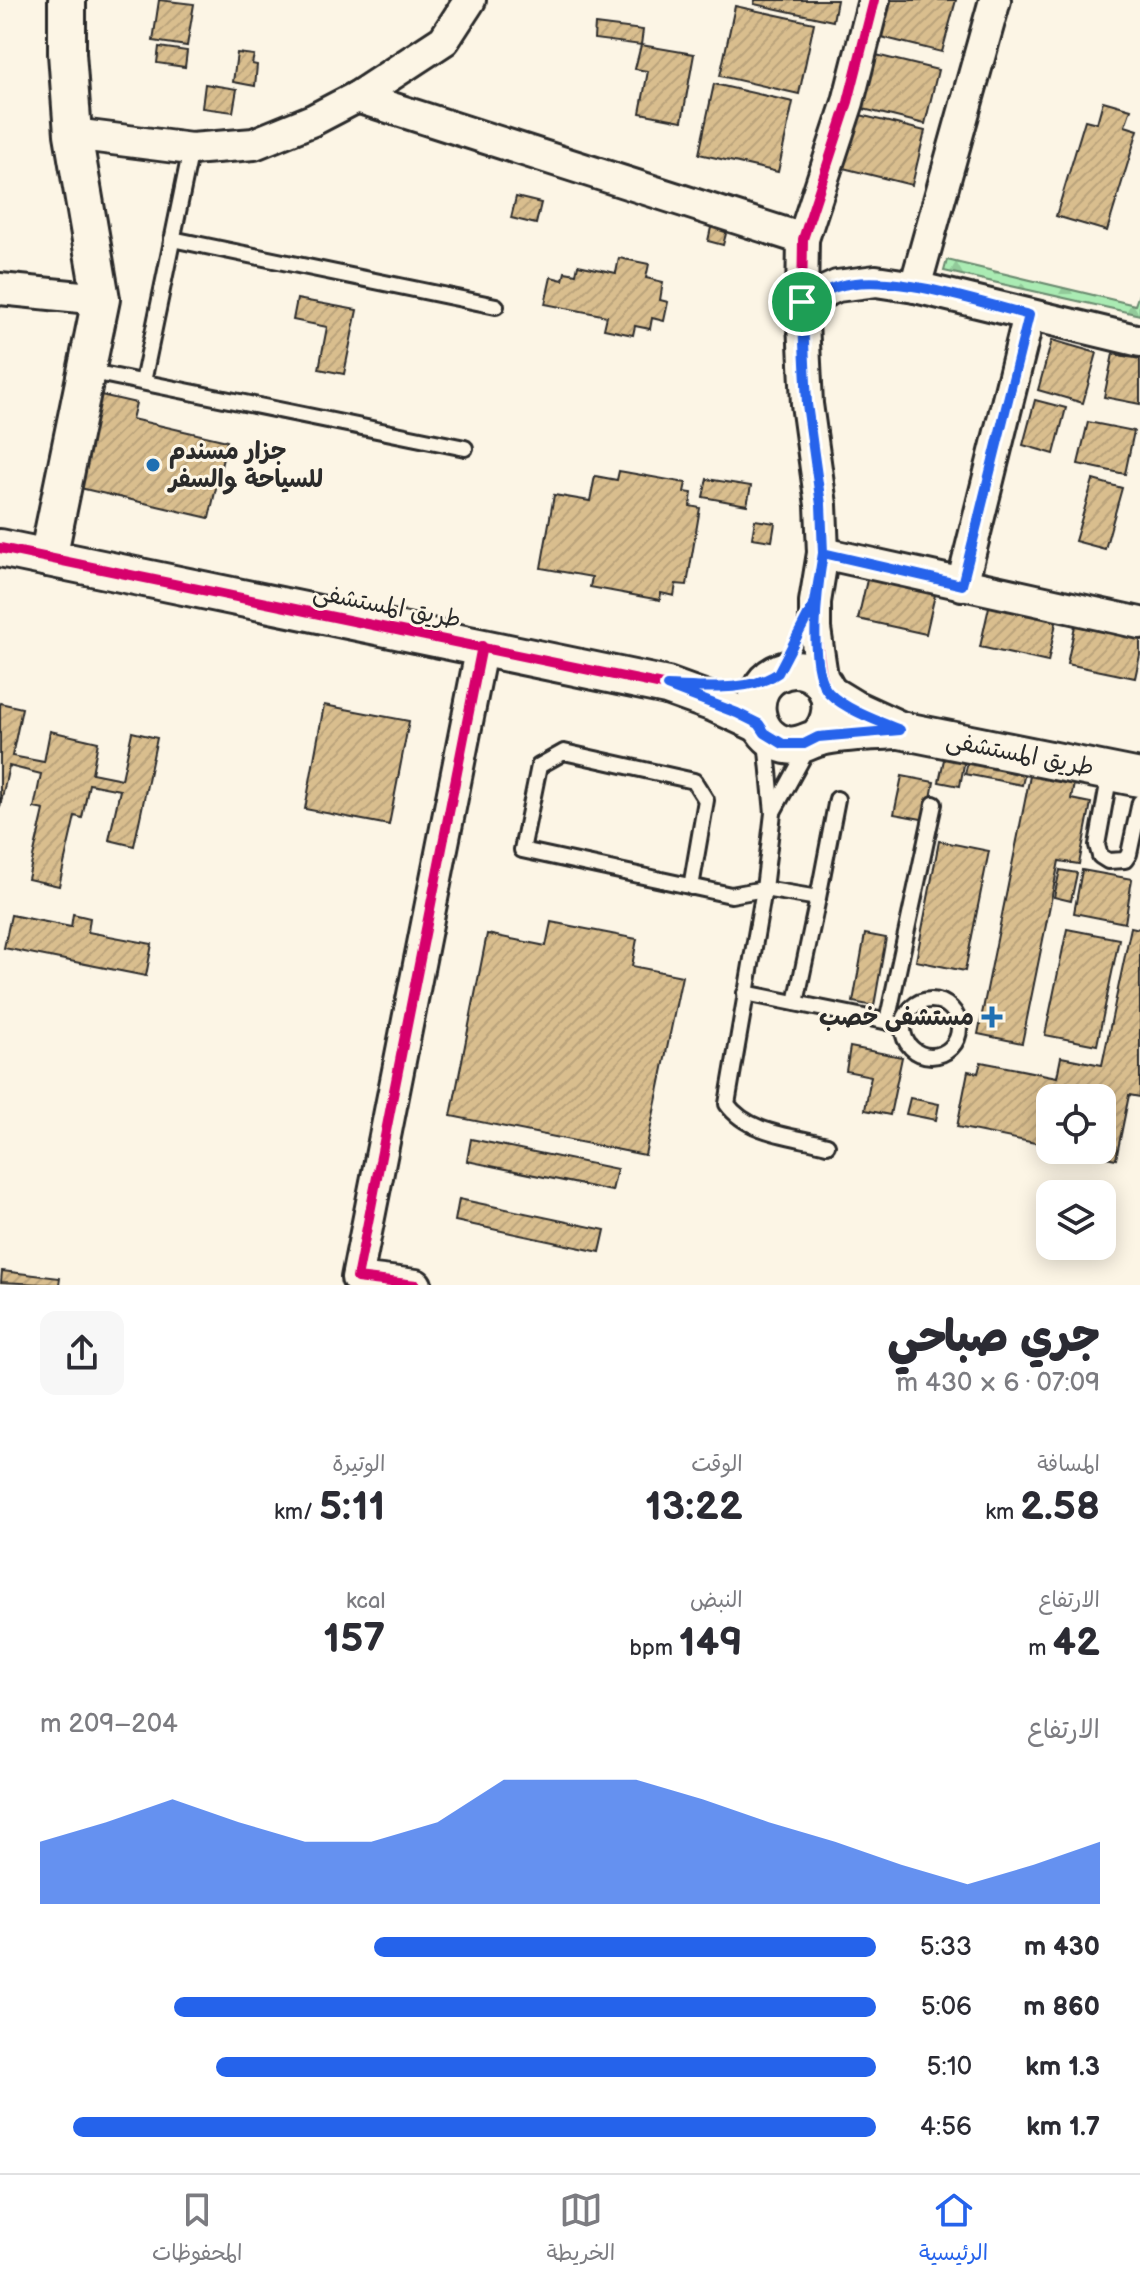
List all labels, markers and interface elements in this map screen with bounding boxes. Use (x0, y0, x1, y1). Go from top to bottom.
pin (768, 268, 836, 336)
icon: arrive (780, 280, 824, 324)
place label: جزار مسندم للسياحة والسفر (167, 437, 323, 495)
marker: جزار مسندم للسياحة والسفر (144, 456, 162, 474)
street label: طريق المستشفى (311, 577, 463, 635)
street label: طريق المستشفى (944, 725, 1096, 783)
place label: مستشفى خصب (819, 1003, 974, 1032)
marker: مستشفى خصب (981, 1006, 1003, 1028)
map controls (1036, 1084, 1116, 1260)
button: locate (1036, 1084, 1116, 1164)
button: layers (1036, 1180, 1116, 1260)
button: share (40, 1311, 124, 1395)
text: جري صباحي (887, 1311, 1100, 1364)
text: 07:09 · 6 × 430 m (897, 1368, 1100, 1399)
text: الوتيرة (332, 1451, 385, 1478)
text: الوقت (691, 1451, 743, 1478)
text: المسافة (1037, 1451, 1100, 1478)
text: 5:11 (319, 1483, 385, 1531)
text: 13:22 (645, 1483, 743, 1531)
text: 2.58 (1020, 1483, 1100, 1531)
text: /km (274, 1499, 319, 1526)
text: km (985, 1499, 1020, 1526)
text: النبض (690, 1587, 743, 1614)
text: الارتفاع (1038, 1587, 1100, 1614)
text: kcal (346, 1588, 385, 1615)
text: 157 (323, 1615, 385, 1663)
text: 149 (679, 1619, 743, 1667)
text: 42 (1052, 1619, 1100, 1667)
text: bpm (630, 1635, 679, 1662)
text: m (1028, 1635, 1052, 1662)
text: 204–209 m (40, 1709, 178, 1740)
text: الارتفاع (1027, 1715, 1100, 1746)
text: 5:33 (920, 1932, 972, 1963)
text: 430 m (1024, 1932, 1100, 1963)
text: 5:06 (921, 1992, 972, 2023)
text: 860 m (1023, 1992, 1100, 2023)
text: 5:10 (926, 2052, 972, 2083)
text: 1.3 km (1025, 2052, 1100, 2083)
text: 4:56 (920, 2112, 972, 2143)
text: 1.7 km (1026, 2112, 1100, 2143)
tab: المحفوظات (152, 2188, 243, 2272)
tab: الخريطة (546, 2188, 615, 2272)
tab: الرئيسية (919, 2188, 988, 2272)

